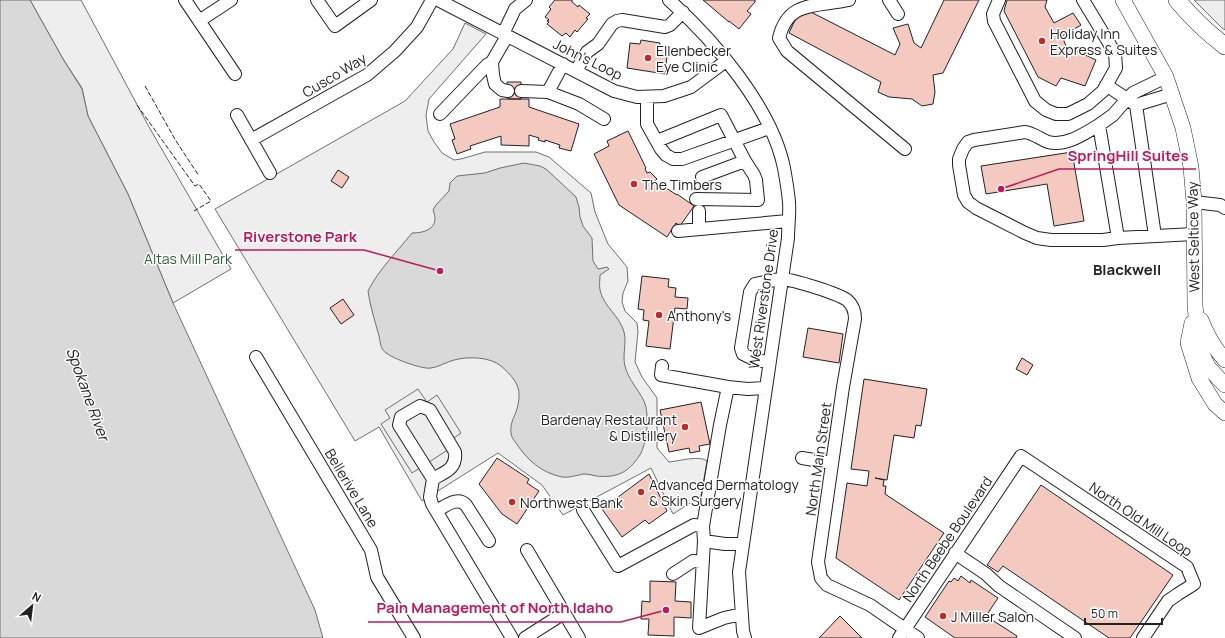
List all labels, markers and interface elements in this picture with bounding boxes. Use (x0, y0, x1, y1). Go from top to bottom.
place label: Holiday Inn Express & Suites (1050, 24, 1157, 59)
street label: John's Loop (550, 34, 626, 84)
marker: Holiday Inn Express & Suites (1037, 36, 1047, 46)
place label: Ellenbecker Eye Clinic (656, 41, 731, 76)
street label: Cusco Way (298, 48, 370, 102)
marker: Ellenbecker Eye Clinic (643, 53, 653, 63)
callout: SpringHill Suites (1059, 142, 1196, 169)
text: SpringHill Suites (1067, 145, 1189, 166)
place label: The Timbers (642, 175, 722, 194)
marker: The Timbers (629, 179, 639, 189)
street label: West Seltice Way (1183, 181, 1203, 293)
callout: Riverstone Park (235, 223, 364, 250)
text: Riverstone Park (243, 226, 358, 247)
street label: West Riverstone Drive (744, 228, 782, 370)
park label: Altas Mill Park (144, 249, 233, 268)
district label: Blackwell (1093, 259, 1161, 280)
place label: Anthony's (667, 306, 731, 325)
marker: Anthony's (654, 310, 664, 320)
water label: Spokane River (61, 344, 115, 446)
street label: North Main Street (801, 401, 835, 517)
place label: Bardenay Restaurant & Distillery (541, 410, 678, 445)
marker: Bardenay Restaurant & Distillery (680, 422, 690, 432)
street label: Bellerive Lane (321, 445, 383, 531)
street label: North Beebe Boulevard (898, 472, 996, 606)
place label: Advanced Dermatology & Skin Surgery (649, 475, 799, 510)
street label: North Old Mill Loop (1086, 477, 1196, 561)
marker: Advanced Dermatology & Skin Surgery (636, 487, 646, 497)
place label: Northwest Bank (520, 493, 624, 512)
marker: Northwest Bank (507, 497, 517, 507)
north arrow (12, 586, 52, 626)
text: N (30, 588, 44, 605)
callout: Pain Management of North Idaho (368, 595, 621, 622)
text: Pain Management of North Idaho (377, 597, 613, 618)
scale bar (1085, 600, 1162, 626)
text: 50 m (1091, 605, 1118, 622)
place label: J Miller Salon (951, 607, 1034, 626)
marker: J Miller Salon (938, 611, 948, 621)

